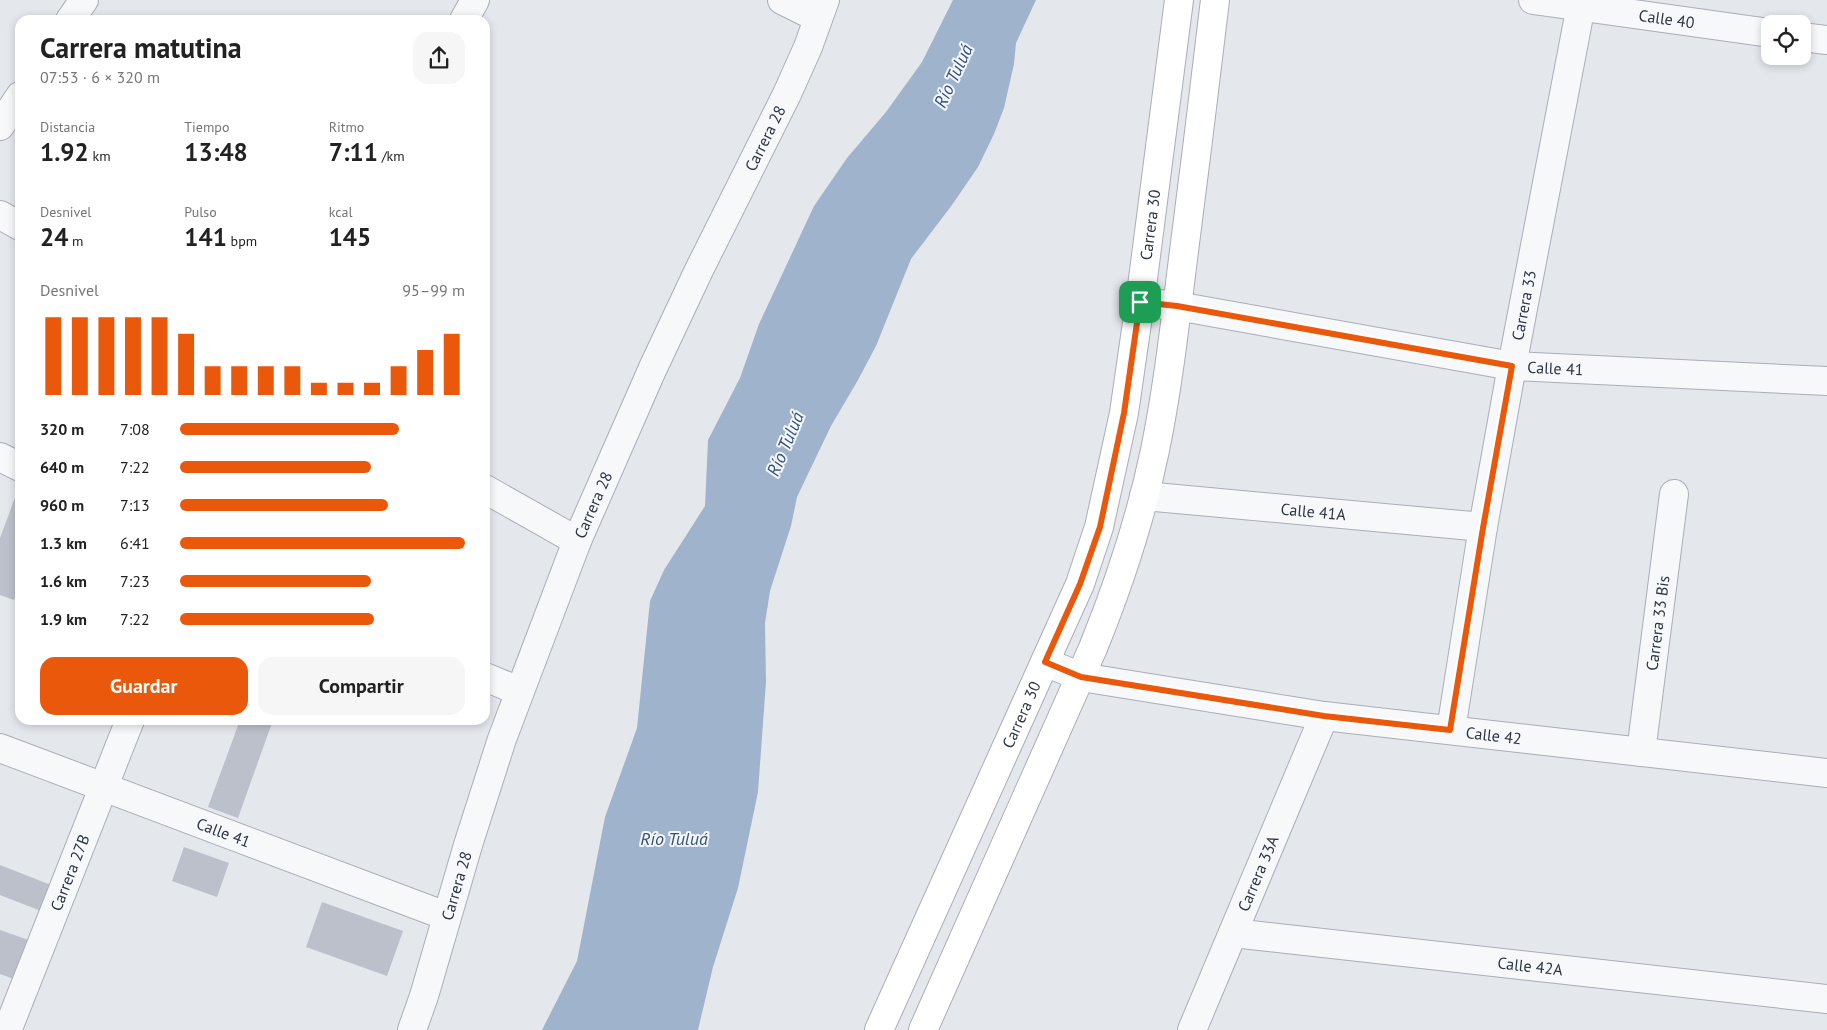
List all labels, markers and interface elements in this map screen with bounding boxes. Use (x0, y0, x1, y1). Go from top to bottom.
street label: Calle 40 (1638, 5, 1696, 32)
map controls (1761, 15, 1811, 65)
button: locate (1761, 15, 1811, 65)
text: Carrera matutina (40, 29, 242, 66)
button: share (413, 32, 465, 84)
water label: Río Tuluá (928, 40, 978, 111)
text: 07:53 · 6 × 320 m (40, 67, 160, 87)
street label: Carrera 28 (740, 102, 790, 174)
text: Distancia (40, 118, 95, 136)
text: Tiempo (184, 118, 229, 136)
text: Ritmo (329, 118, 364, 136)
text: 1.92 (40, 136, 89, 168)
text: 13:48 (184, 136, 248, 168)
text: 7:11 (329, 136, 378, 168)
text: km (89, 147, 111, 165)
text: /km (378, 147, 405, 165)
street label: Carrera 30 (1136, 188, 1164, 261)
text: Desnivel (40, 203, 91, 221)
text: Pulso (184, 203, 217, 221)
text: kcal (329, 203, 353, 221)
text: 24 (40, 221, 68, 253)
text: 141 (184, 221, 227, 253)
text: 145 (329, 221, 371, 253)
text: m (68, 232, 83, 250)
text: bpm (227, 232, 257, 250)
street label: Carrera 33 (1507, 268, 1540, 342)
text: Desnivel (40, 280, 99, 300)
text: 95–99 m (402, 280, 465, 300)
pin (1119, 281, 1161, 323)
icon: arrive (1126, 288, 1154, 316)
street label: Calle 41 (1527, 357, 1584, 379)
water label: Río Tuluá (761, 408, 809, 480)
text: 320 m (40, 419, 84, 439)
text: 7:08 (120, 419, 150, 439)
text: 640 m (40, 457, 84, 477)
text: 7:22 (120, 457, 150, 477)
street label: Carrera 28 (569, 468, 616, 541)
text: 960 m (40, 495, 84, 515)
text: 7:13 (120, 495, 150, 515)
street label: Calle 41A (1280, 499, 1347, 524)
text: 1.3 km (40, 533, 87, 553)
text: 6:41 (120, 533, 150, 553)
text: 1.6 km (40, 571, 87, 591)
text: 7:23 (120, 571, 150, 591)
street label: Carrera 33 Bis (1642, 574, 1674, 672)
text: 1.9 km (40, 609, 87, 629)
text: 7:22 (120, 609, 150, 629)
button: Guardar (40, 657, 248, 715)
button: Compartir (258, 657, 465, 715)
street label: Carrera 30 (997, 678, 1045, 751)
street label: Calle 42 (1465, 722, 1523, 748)
street label: Calle 41 (194, 813, 253, 851)
water label: Río Tuluá (640, 827, 708, 850)
street label: Carrera 27B (46, 832, 94, 914)
street label: Carrera 33A (1233, 832, 1283, 914)
street label: Carrera 28 (437, 849, 476, 923)
street label: Calle 42A (1497, 952, 1564, 980)

